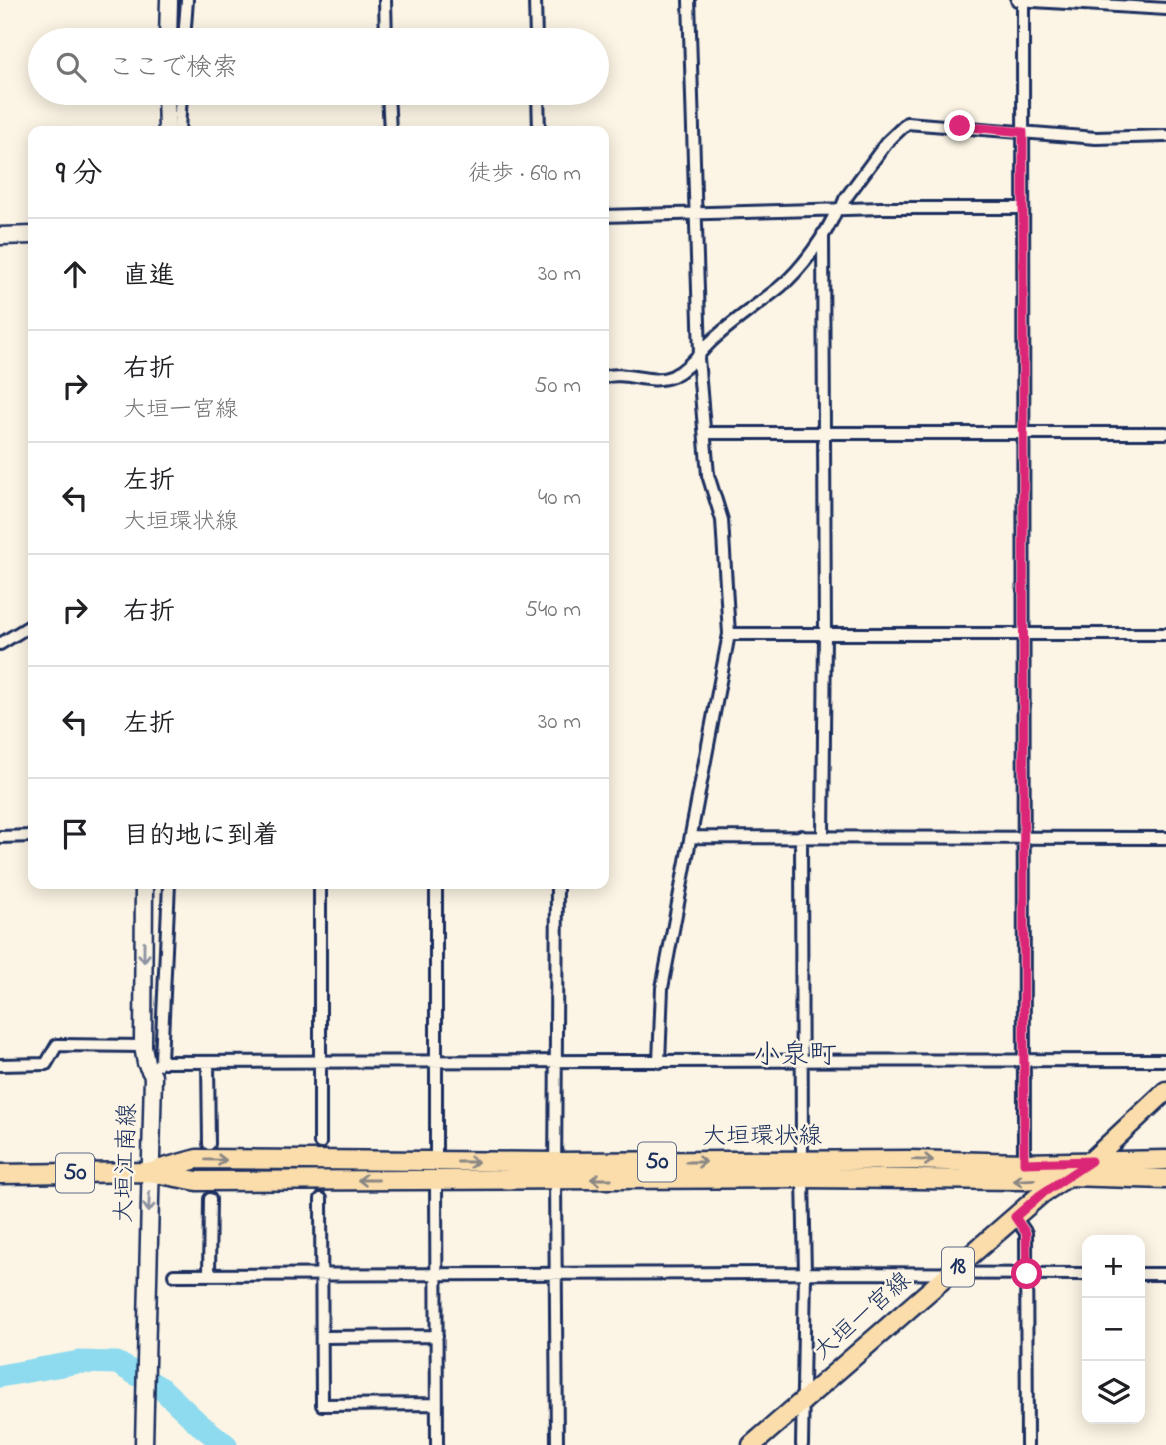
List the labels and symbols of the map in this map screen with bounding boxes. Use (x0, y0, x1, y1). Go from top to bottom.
route end (944, 110, 975, 141)
one-way arrow (137, 940, 151, 963)
district label: 小泉町 (753, 1036, 837, 1077)
street label: 大垣江南線 (107, 1102, 147, 1224)
street label: 大垣環状線 (702, 1120, 822, 1155)
road number: 50 (638, 1142, 676, 1182)
one-way arrow (205, 1153, 228, 1166)
one-way arrow (912, 1153, 935, 1167)
road number: 50 (56, 1154, 94, 1192)
one-way arrow (457, 1155, 480, 1169)
one-way arrow (684, 1155, 707, 1169)
one-way arrow (590, 1172, 613, 1186)
one-way arrow (356, 1173, 379, 1187)
one-way arrow (1013, 1173, 1036, 1186)
one-way arrow (142, 1191, 156, 1214)
road number: 18 (942, 1248, 974, 1286)
route start (1011, 1258, 1042, 1289)
street label: 大垣一宮線 (806, 1264, 920, 1370)

